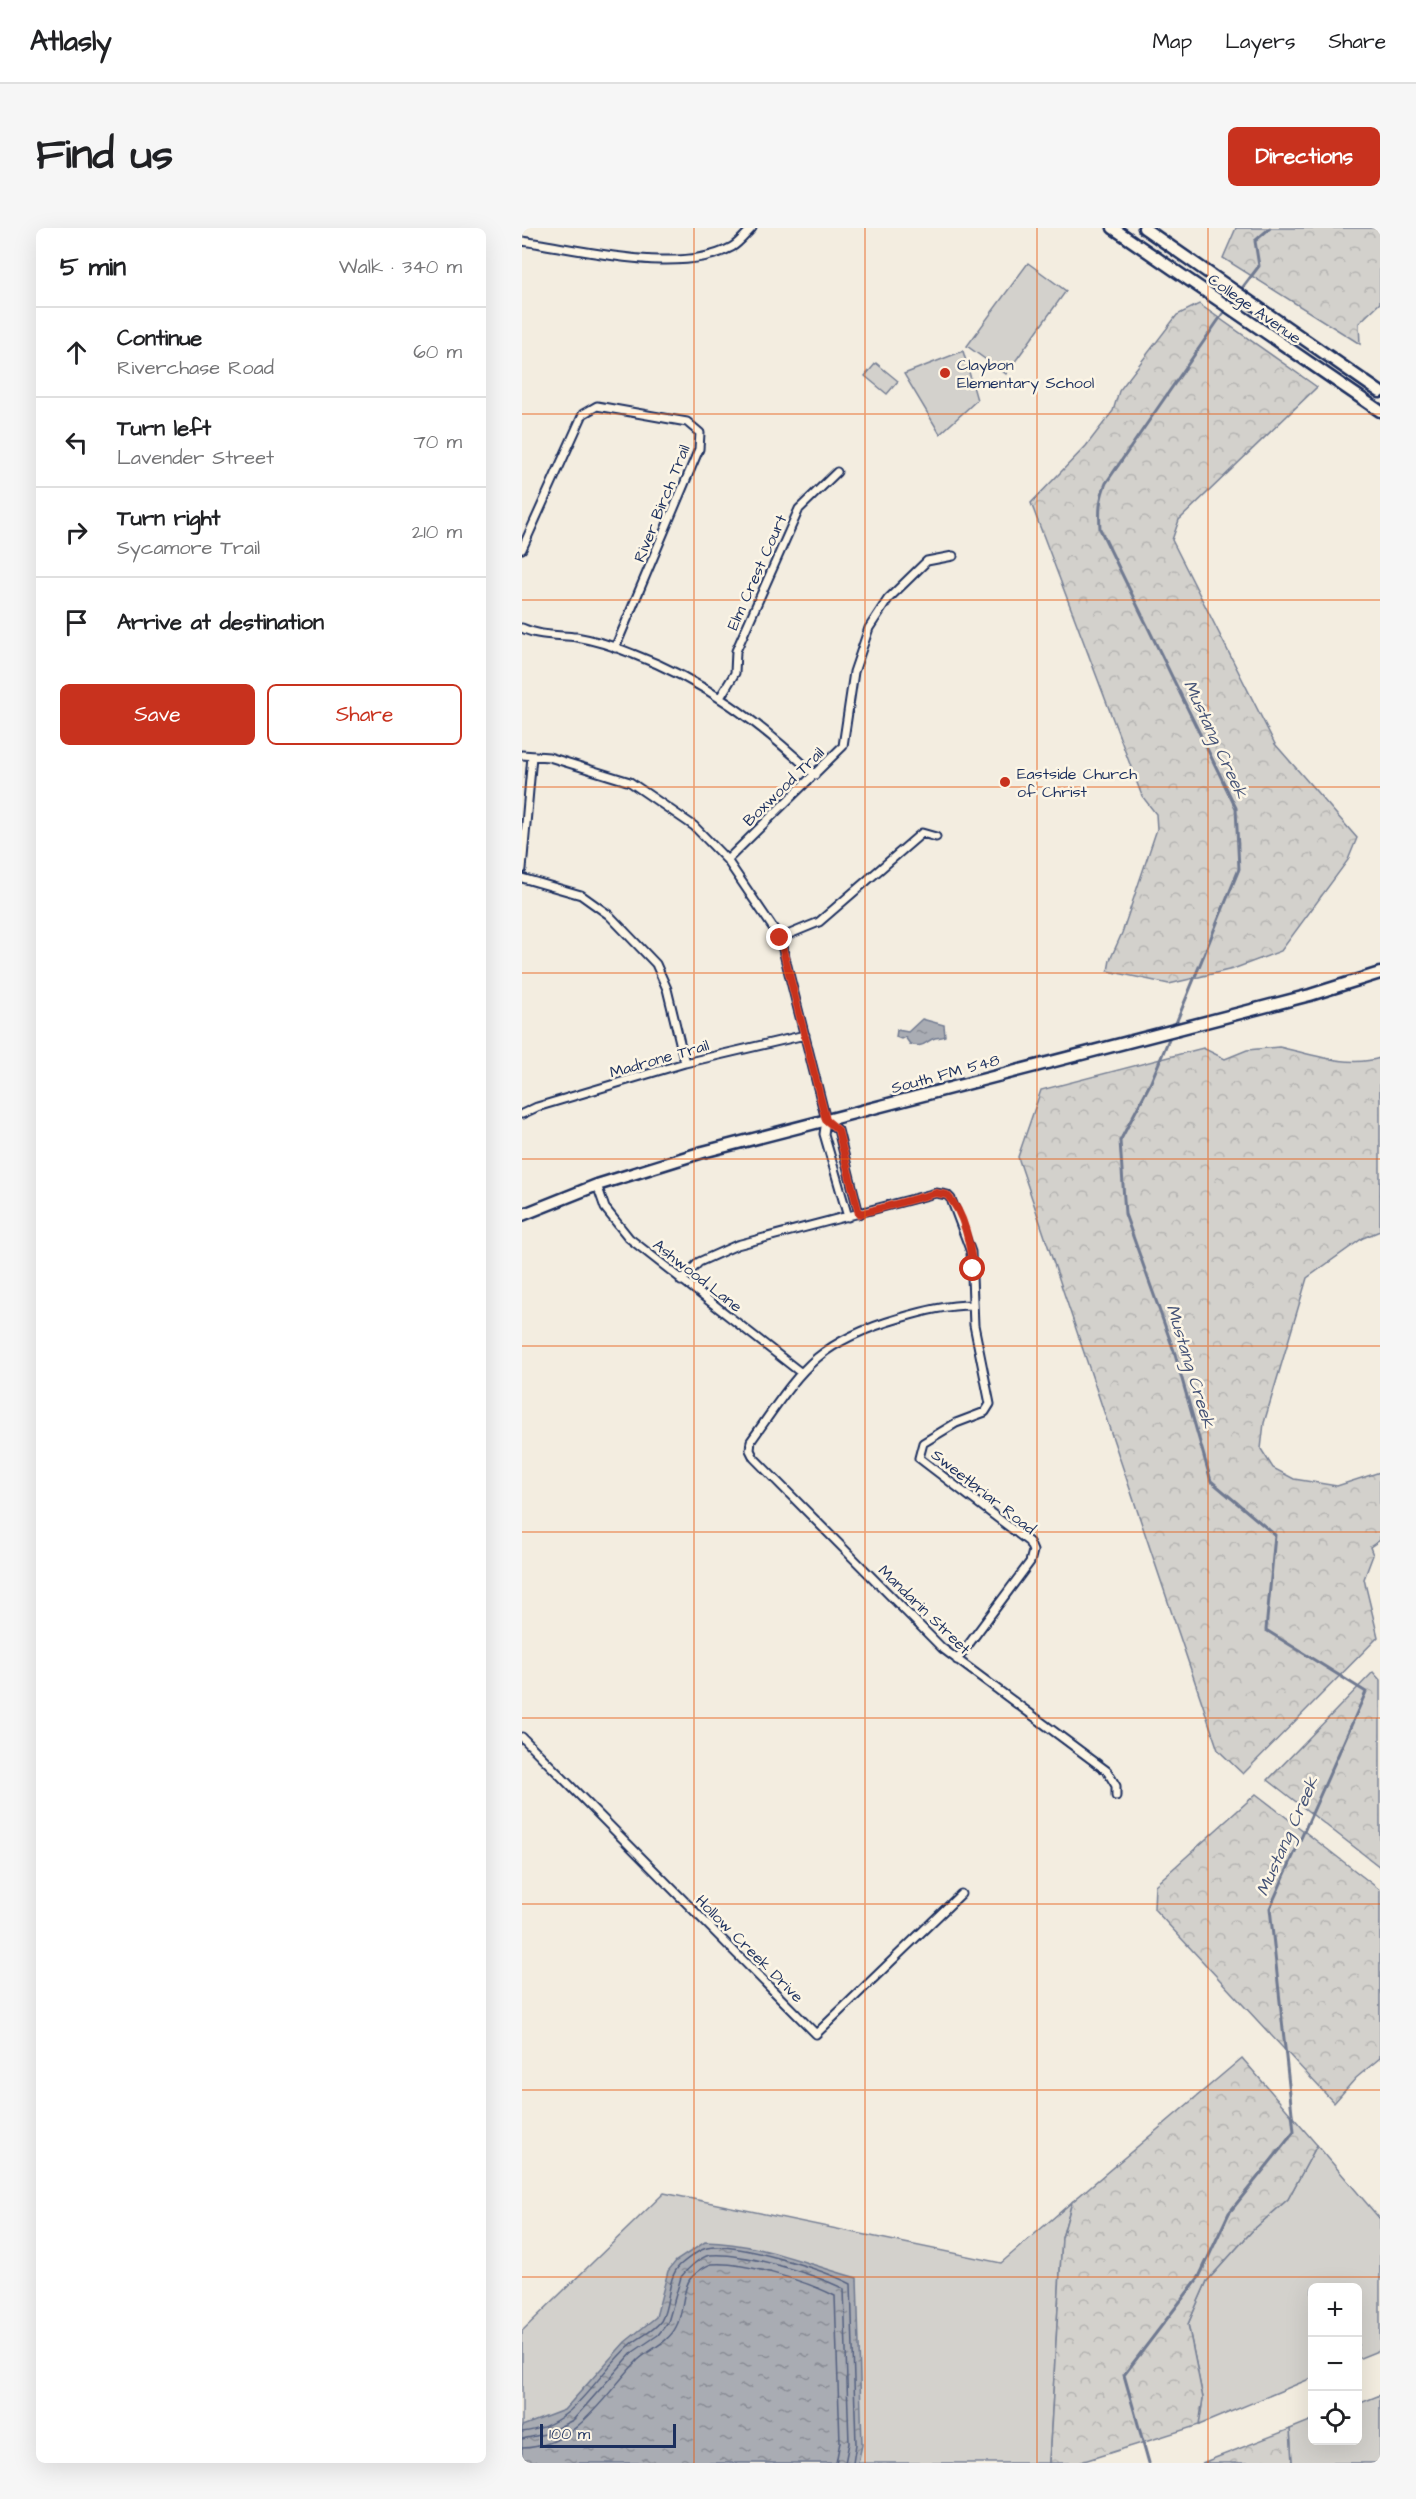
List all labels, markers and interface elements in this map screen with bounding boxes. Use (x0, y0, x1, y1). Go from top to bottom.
text: Atlasly (30, 22, 112, 61)
text: Map (1152, 27, 1192, 56)
text: Layers (1225, 27, 1295, 56)
text: Share (1328, 27, 1386, 56)
text: Find us (36, 127, 173, 185)
button: Directions (1228, 127, 1380, 186)
text: 5 min (60, 249, 126, 285)
text: Walk · 340 m (339, 253, 462, 281)
street label: College Avenue (1203, 268, 1306, 350)
text: Continue (117, 323, 202, 354)
icon: ahead (60, 336, 93, 369)
text: 60 m (413, 338, 462, 366)
text: Riverchase Road (117, 354, 274, 382)
place label: Claybon Elementary School (957, 354, 1094, 395)
marker: Claybon Elementary School (938, 366, 952, 380)
text: Turn left (117, 413, 211, 444)
icon: left (60, 426, 93, 459)
text: 70 m (414, 428, 462, 456)
street label: River Birch Trail (628, 441, 696, 565)
text: Lavender Street (117, 444, 274, 472)
text: Turn right (117, 503, 220, 534)
street label: Elm Crest Court (722, 511, 792, 634)
icon: right (60, 516, 93, 549)
text: 210 m (412, 518, 462, 546)
text: Sycamore Trail (117, 534, 260, 562)
icon: arrive (60, 606, 93, 639)
text: Arrive at destination (117, 607, 324, 638)
water label: Mustang Creek (1176, 676, 1254, 804)
button: Save (60, 684, 255, 745)
button: Share (267, 684, 462, 745)
street label: Boxwood Trail (738, 742, 829, 831)
place label: Eastside Church of Christ (1017, 763, 1137, 803)
marker: Eastside Church of Christ (998, 775, 1012, 789)
route end (766, 924, 792, 950)
street label: Madrone Trail (607, 1034, 711, 1084)
street label: South FM 548 (889, 1049, 1002, 1099)
street label: Ashwood Lane (648, 1234, 747, 1318)
route start (959, 1255, 985, 1281)
water label: Mustang Creek (1159, 1301, 1221, 1432)
street label: Sweetbriar Road (926, 1444, 1040, 1540)
street label: Mandarin Street (873, 1560, 976, 1660)
water label: Mustang Creek (1250, 1772, 1326, 1900)
street label: Hollow Creek Drive (690, 1890, 808, 2008)
map controls (1308, 2283, 1362, 2445)
button: + (1308, 2283, 1362, 2337)
button: − (1308, 2337, 1362, 2391)
button: locate (1308, 2391, 1362, 2445)
scale bar (540, 2421, 676, 2448)
text: 100 m (549, 2423, 590, 2445)

